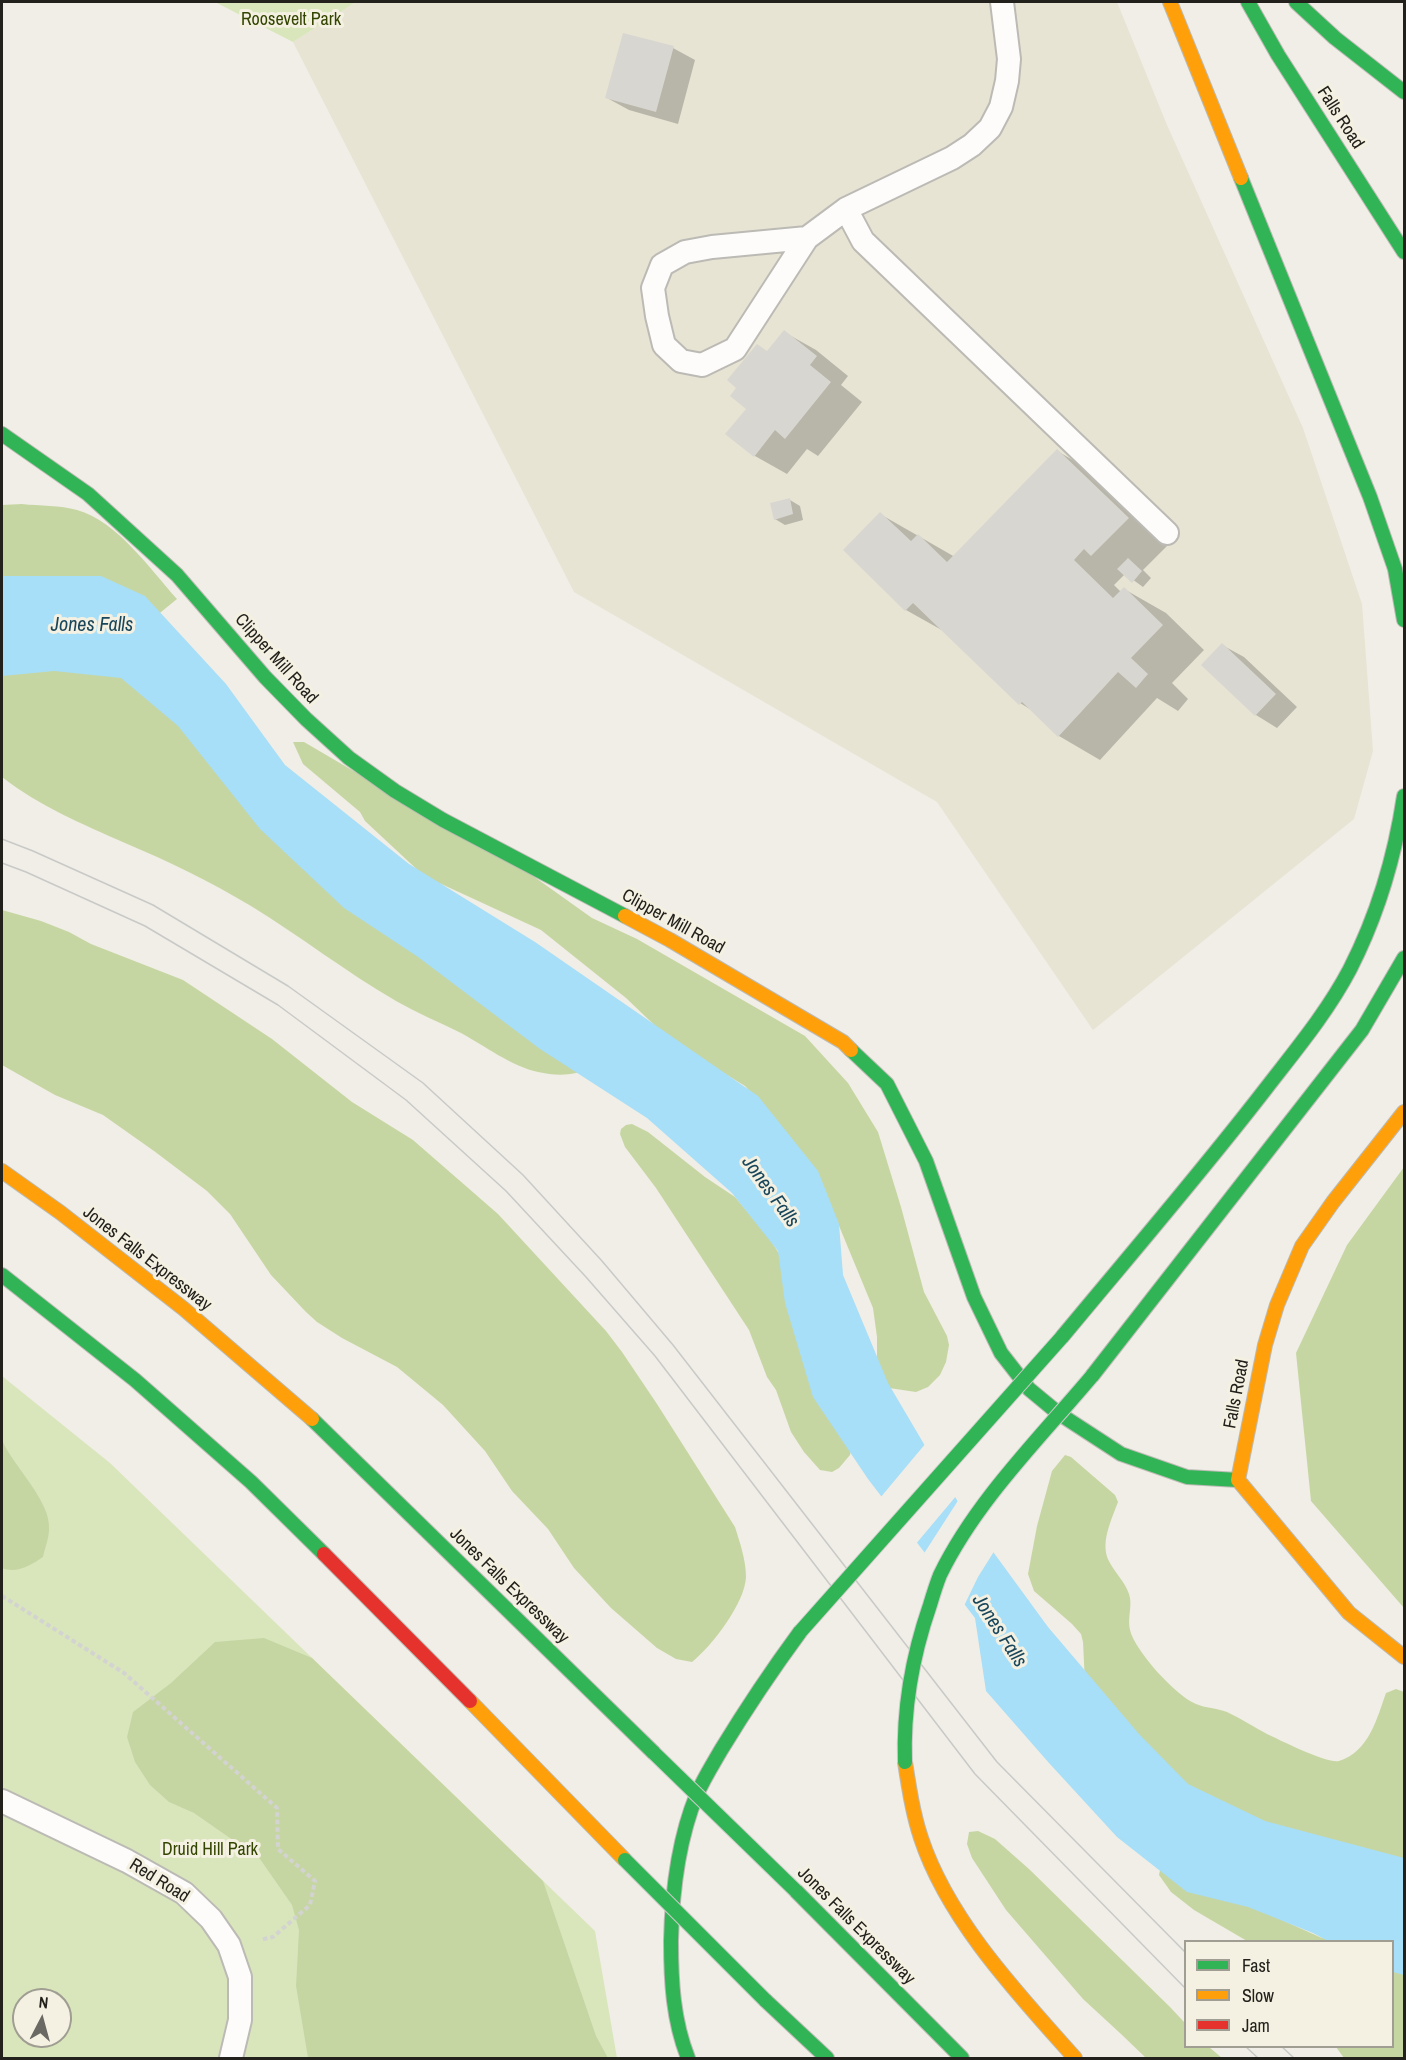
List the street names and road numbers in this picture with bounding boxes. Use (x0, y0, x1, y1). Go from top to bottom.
street label: Falls Road (1312, 83, 1368, 153)
street label: Clipper Mill Road (230, 609, 322, 709)
street label: Clipper Mill Road (618, 885, 728, 959)
street label: Jones Falls Expressway (78, 1202, 216, 1316)
street label: Falls Road (1220, 1358, 1254, 1430)
street label: Jones Falls Expressway (445, 1523, 573, 1649)
street label: Red Road (125, 1854, 193, 1908)
street label: Jones Falls Expressway (793, 1863, 919, 1989)

